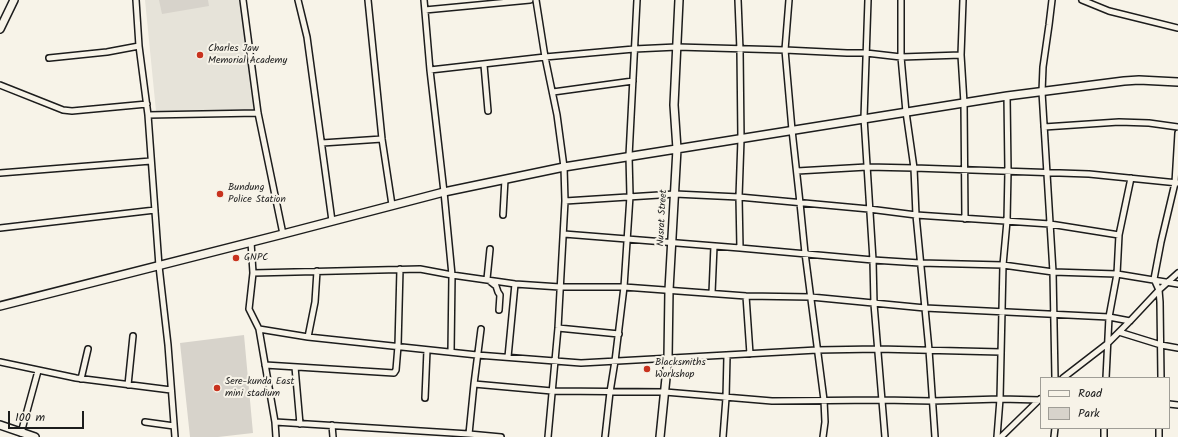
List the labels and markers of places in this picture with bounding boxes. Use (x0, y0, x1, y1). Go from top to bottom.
place label: Charles Jaw Memorial Academy (208, 43, 287, 66)
marker: Charles Jaw Memorial Academy (195, 50, 205, 60)
place label: Bundung Police Station (228, 182, 286, 206)
marker: Bundung Police Station (215, 189, 225, 199)
place label: GNPC (244, 252, 268, 264)
marker: GNPC (231, 253, 241, 263)
place label: Blacksmiths Workshop (655, 357, 706, 380)
marker: Blacksmiths Workshop (642, 364, 652, 374)
place label: Sere-kunda East mini stadium (225, 376, 294, 400)
marker: Sere-kunda East mini stadium (212, 383, 222, 393)

